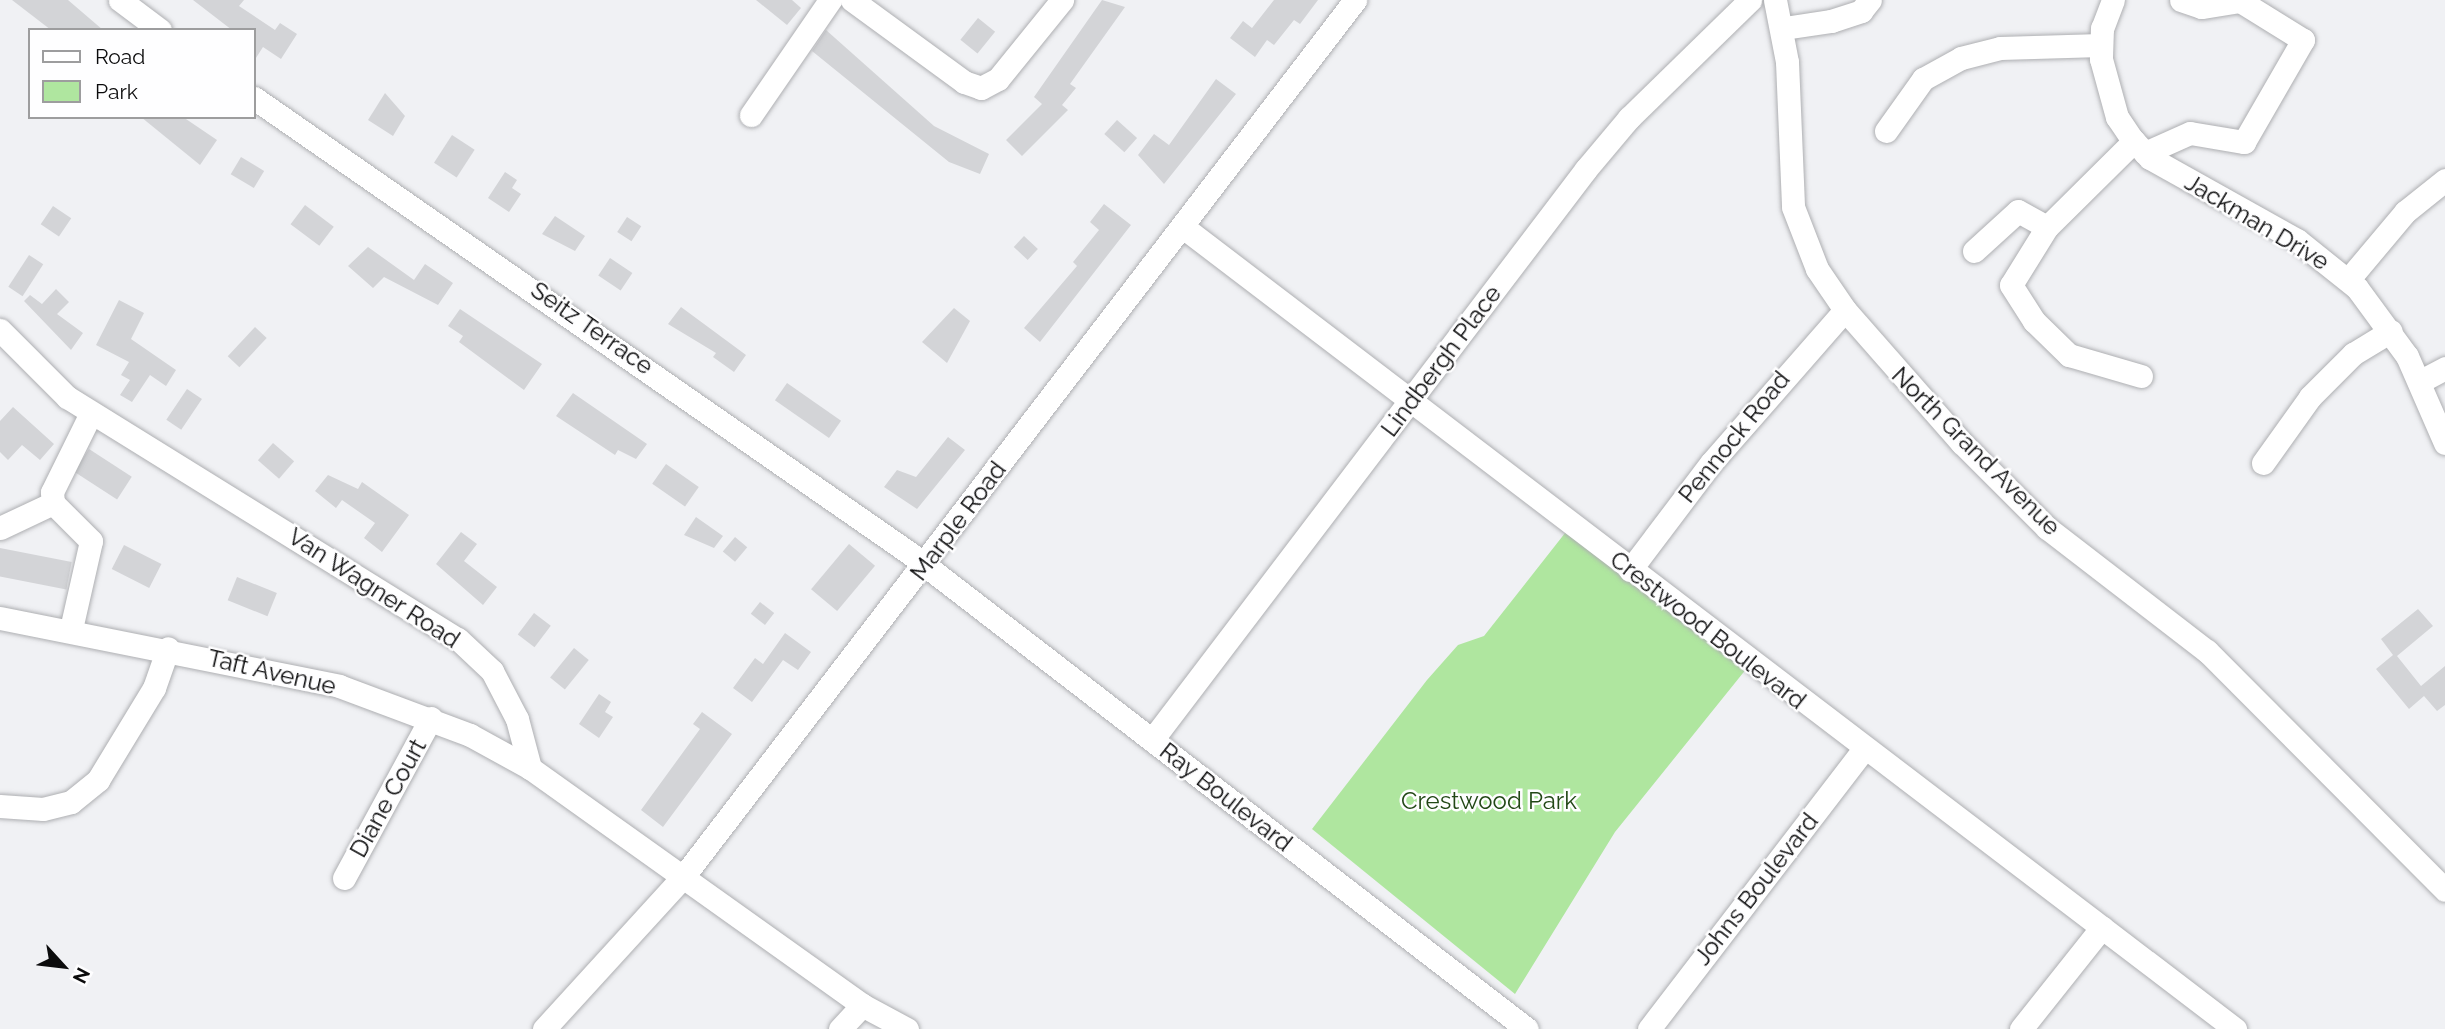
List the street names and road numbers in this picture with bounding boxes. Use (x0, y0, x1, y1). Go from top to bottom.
street label: Jackman Drive (2180, 168, 2334, 276)
street label: Seitz Terrace (525, 275, 659, 381)
street label: Lindbergh Place (1375, 280, 1507, 442)
street label: North Grand Avenue (1886, 361, 2066, 541)
street label: Pennock Road (1672, 366, 1796, 508)
street label: Marple Road (904, 456, 1012, 586)
street label: Van Wagner Road (282, 521, 466, 655)
street label: Crestwood Boulevard (1604, 545, 1812, 715)
street label: Taft Avenue (205, 643, 339, 701)
street label: Diane Court (344, 734, 432, 862)
street label: Ray Boulevard (1154, 736, 1298, 858)
street label: Johns Boulevard (1688, 807, 1824, 971)

